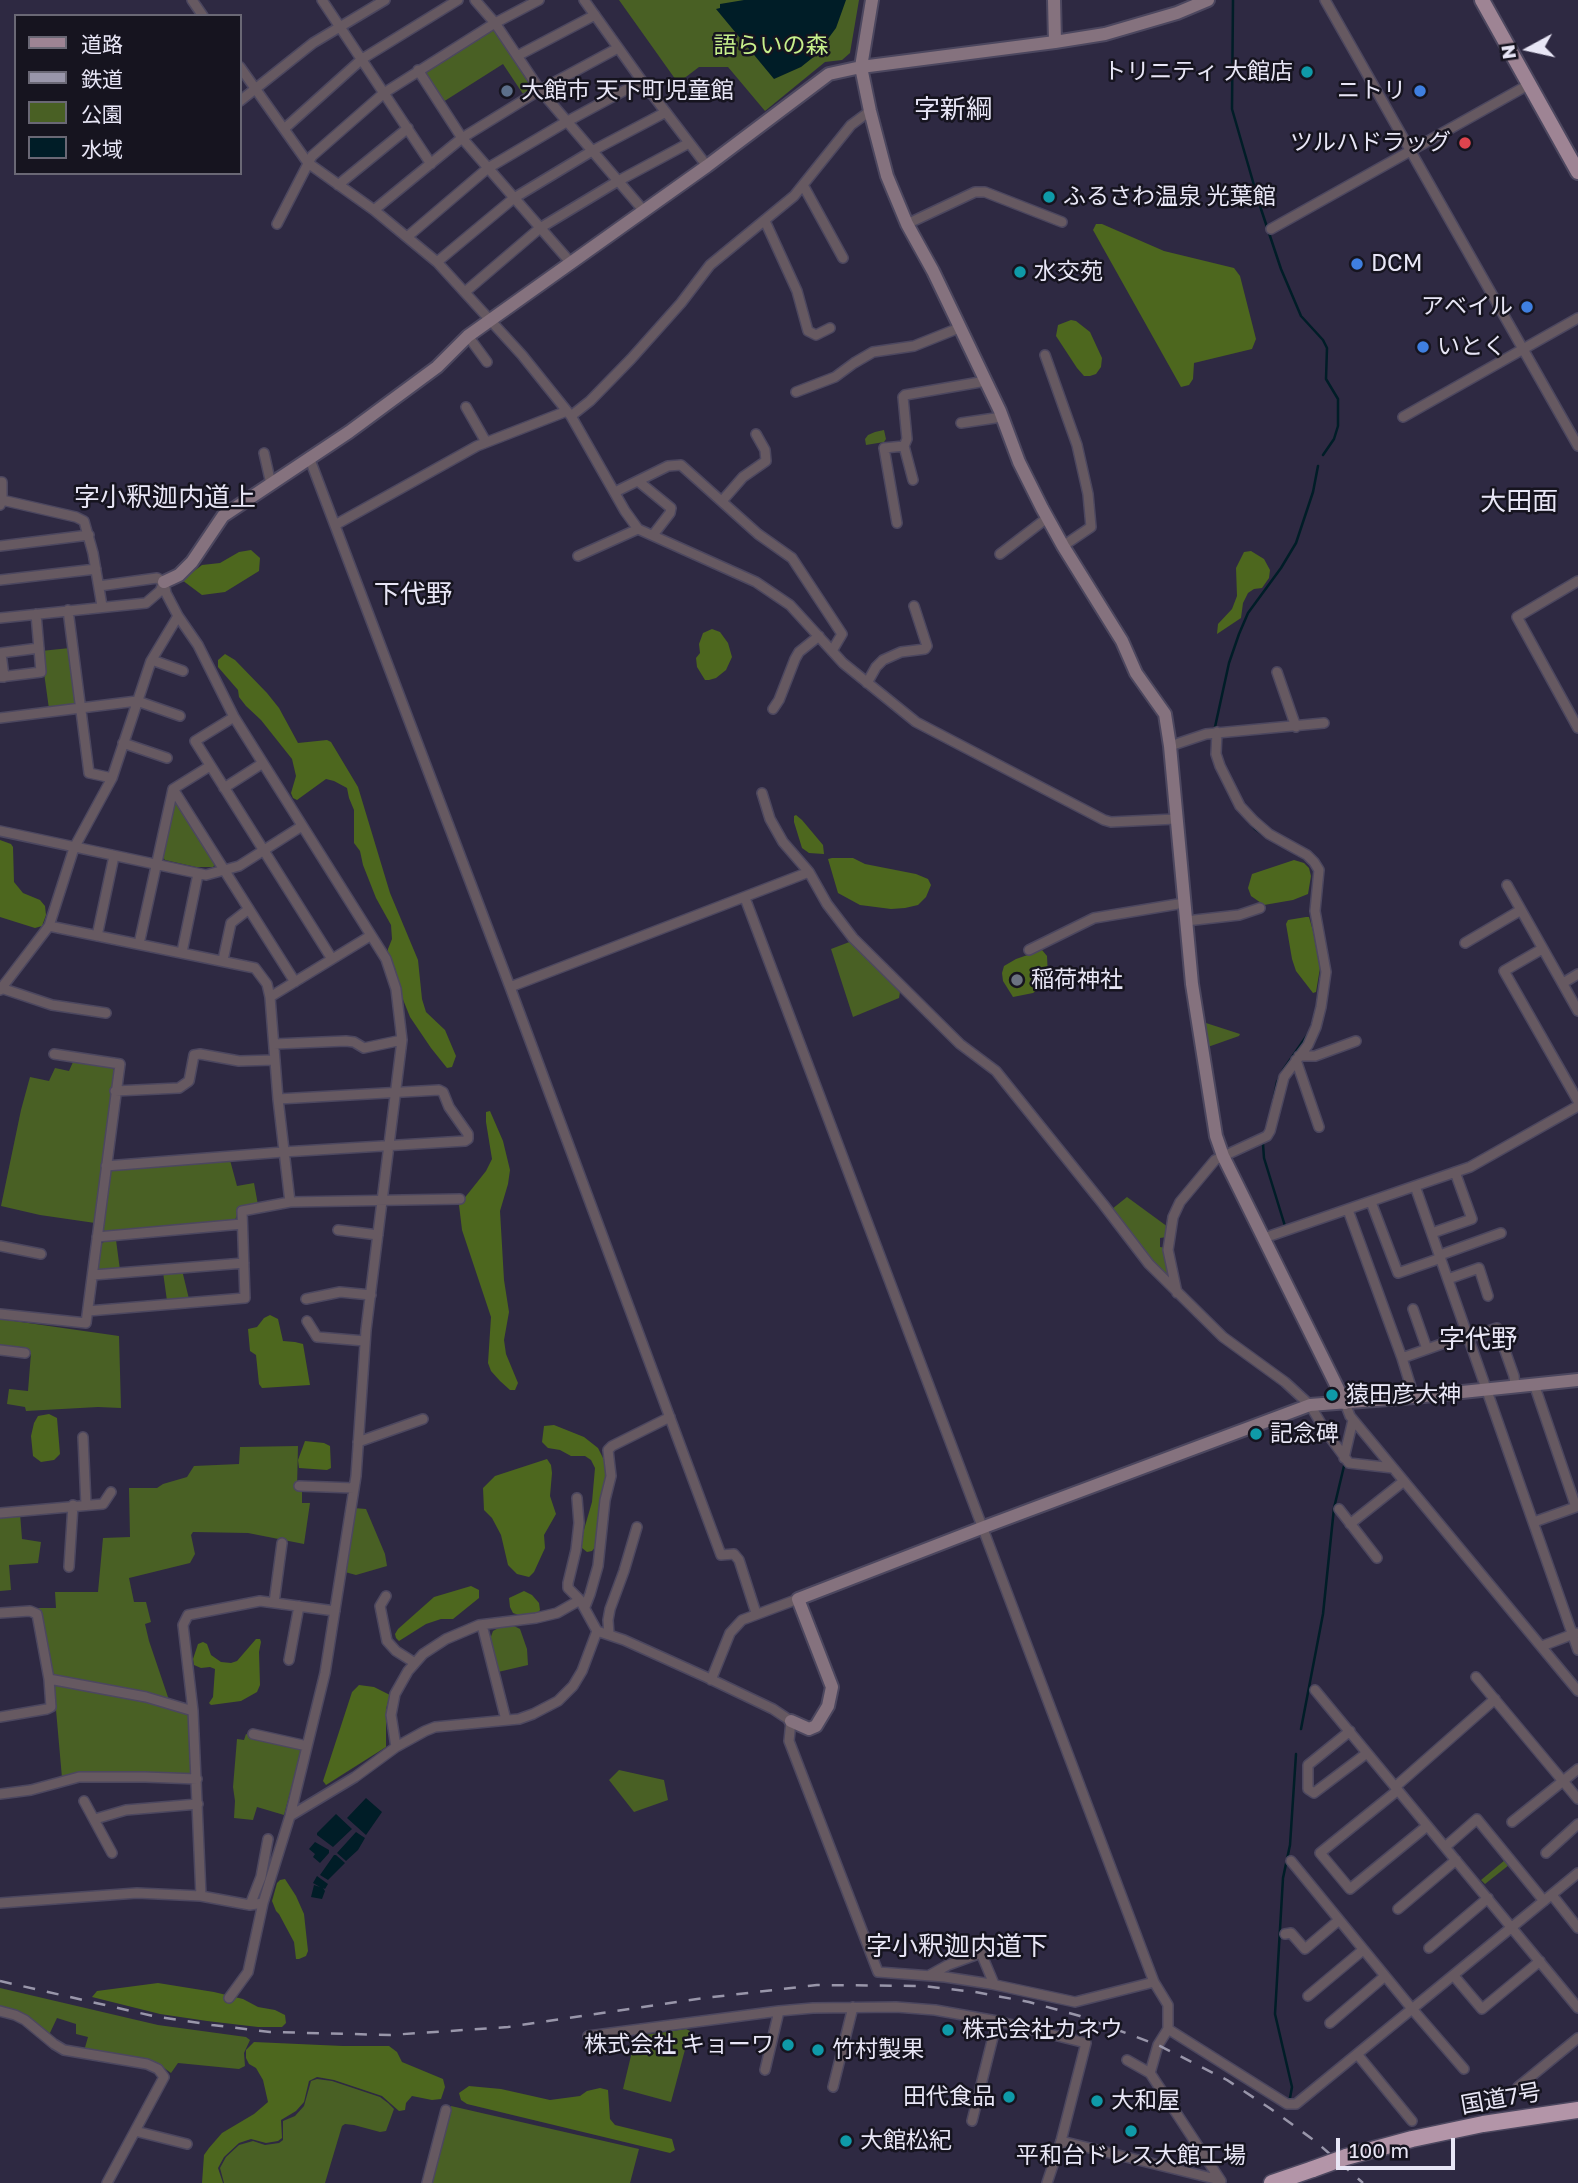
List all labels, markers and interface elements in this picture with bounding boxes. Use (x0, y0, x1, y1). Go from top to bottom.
legend (14, 14, 242, 175)
north arrow (1494, 14, 1564, 84)
text: 道路 (81, 31, 123, 57)
park label: 語らいの森 (714, 32, 828, 60)
text: N (1495, 43, 1520, 61)
place label: トリニティ 大館店 (1103, 58, 1293, 86)
marker: トリニティ 大館店 (1299, 64, 1315, 80)
text: 鉄道 (81, 66, 123, 92)
place label: 大館市 天下町児童館 (521, 77, 734, 105)
place label: ニトリ (1337, 77, 1406, 105)
marker: 大館市 天下町児童館 (499, 83, 515, 99)
marker: ニトリ (1412, 83, 1428, 99)
district label: 字新綱 (914, 94, 992, 126)
text: 公園 (81, 101, 123, 127)
place label: ツルハドラッグ (1290, 129, 1451, 157)
marker: ツルハドラッグ (1457, 135, 1473, 151)
text: 水域 (81, 136, 123, 162)
place label: ふるさわ温泉 光葉館 (1063, 183, 1276, 211)
marker: ふるさわ温泉 光葉館 (1041, 189, 1057, 205)
place label: DCM (1371, 250, 1423, 278)
marker: DCM (1349, 256, 1365, 272)
place label: 水交苑 (1034, 258, 1103, 286)
marker: 水交苑 (1012, 264, 1028, 280)
place label: アベイル (1421, 293, 1513, 321)
marker: アベイル (1519, 299, 1535, 315)
place label: いとく (1437, 333, 1506, 361)
marker: いとく (1415, 339, 1431, 355)
district label: 字小釈迦内道上 (74, 482, 256, 514)
district label: 大田面 (1480, 486, 1558, 518)
district label: 下代野 (374, 579, 452, 611)
place label: 稲荷神社 (1031, 966, 1123, 994)
marker: 稲荷神社 (1009, 972, 1025, 988)
district label: 字代野 (1439, 1324, 1517, 1356)
place label: 猿田彦大神 (1346, 1381, 1461, 1409)
marker: 猿田彦大神 (1324, 1387, 1340, 1403)
place label: 記念碑 (1270, 1420, 1339, 1448)
marker: 記念碑 (1248, 1426, 1264, 1442)
district label: 字小釈迦内道下 (866, 1931, 1048, 1963)
place label: 株式会社カネウ (962, 2016, 1123, 2044)
marker: 株式会社カネウ (940, 2022, 956, 2038)
place label: 株式会社 キョーワ (584, 2031, 774, 2059)
place label: 竹村製果 (832, 2036, 924, 2064)
marker: 株式会社 キョーワ (780, 2037, 796, 2053)
marker: 竹村製果 (810, 2042, 826, 2058)
street label: 国道7号 (1459, 2078, 1543, 2120)
place label: 田代食品 (903, 2083, 995, 2111)
place label: 大和屋 (1111, 2087, 1180, 2115)
marker: 田代食品 (1001, 2089, 1017, 2105)
marker: 大和屋 (1089, 2093, 1105, 2109)
marker: 平和台ドレス大館工場 (1123, 2123, 1139, 2139)
scale bar (1340, 2124, 1459, 2168)
place label: 大館松紀 (860, 2127, 952, 2155)
marker: 大館松紀 (838, 2133, 854, 2149)
text: 100 m (1349, 2137, 1409, 2163)
place label: 平和台ドレス大館工場 (1016, 2142, 1246, 2170)

